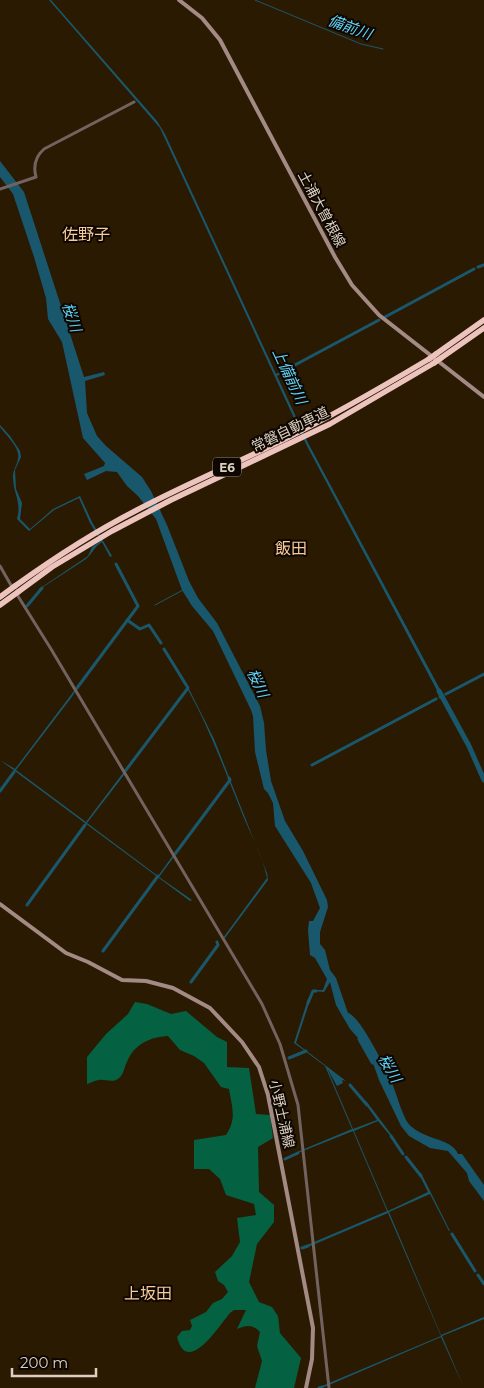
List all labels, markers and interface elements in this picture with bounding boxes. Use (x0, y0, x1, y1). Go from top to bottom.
water label: 備前川 (326, 10, 376, 44)
street label: 土浦大曽根線 (294, 168, 350, 250)
district label: 佐野子 (62, 225, 110, 244)
water label: 桜川 (58, 300, 87, 336)
water label: 上備前川 (269, 345, 312, 409)
street label: 常磐自動車道 (248, 402, 332, 456)
road number: E6 (213, 458, 241, 477)
district label: 飯田 (275, 539, 307, 558)
water label: 桜川 (243, 665, 274, 702)
water label: 桜川 (374, 1050, 407, 1087)
street label: 小野土浦線 (265, 1078, 299, 1150)
district label: 上坂田 (124, 1284, 172, 1303)
scale bar (12, 1346, 96, 1378)
text: 200 m (20, 1353, 68, 1372)

